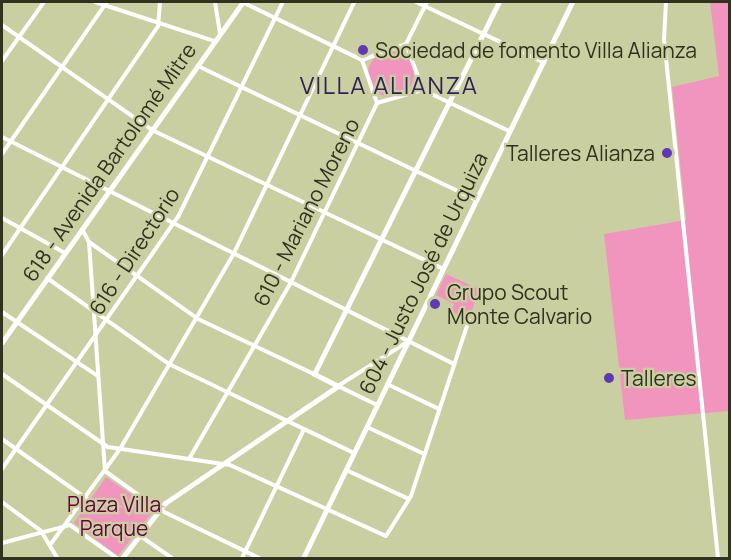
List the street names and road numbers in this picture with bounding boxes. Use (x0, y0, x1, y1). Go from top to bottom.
street label: 618 - Avenida Bartolomé Mitre (17, 38, 201, 286)
street label: 610 - Mariano Moreno (248, 114, 364, 310)
street label: 604 - Justo José de Urquiza (353, 148, 493, 398)
street label: 616 - Directorio (83, 183, 185, 319)

